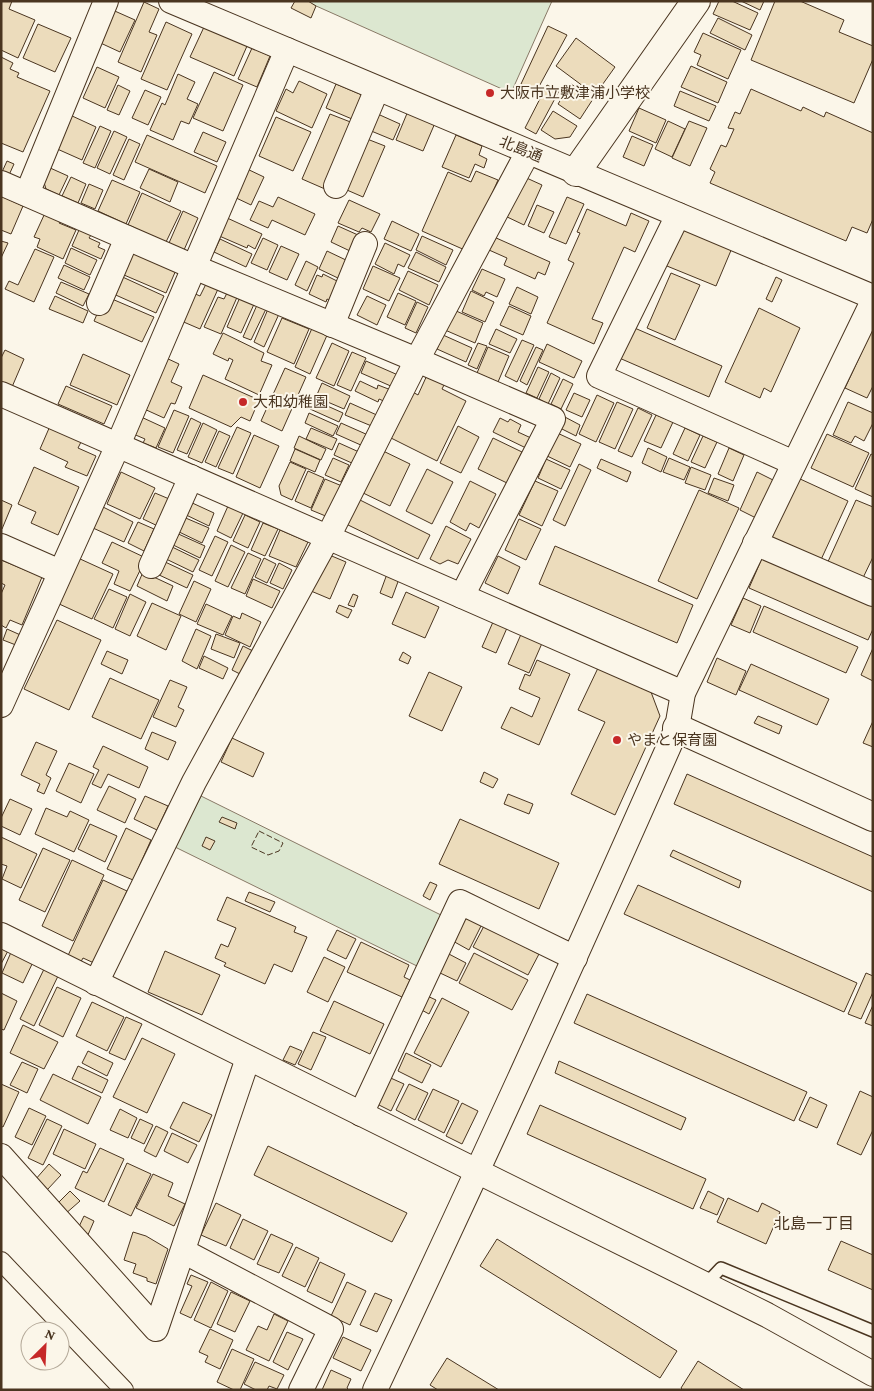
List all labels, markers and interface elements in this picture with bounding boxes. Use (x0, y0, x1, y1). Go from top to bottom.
place label: 大阪市立敷津浦小学校 (500, 84, 650, 101)
marker: 大阪市立敷津浦小学校 (484, 87, 496, 99)
street label: 北島通 (497, 132, 545, 165)
place label: 大和幼稚園 (253, 394, 328, 410)
marker: 大和幼稚園 (237, 396, 249, 408)
place label: やまと保育園 (627, 732, 717, 748)
marker: やまと保育園 (611, 734, 623, 746)
district label: 北島一丁目 (774, 1215, 854, 1232)
north arrow (20, 1321, 70, 1371)
text: N (43, 1325, 58, 1344)

